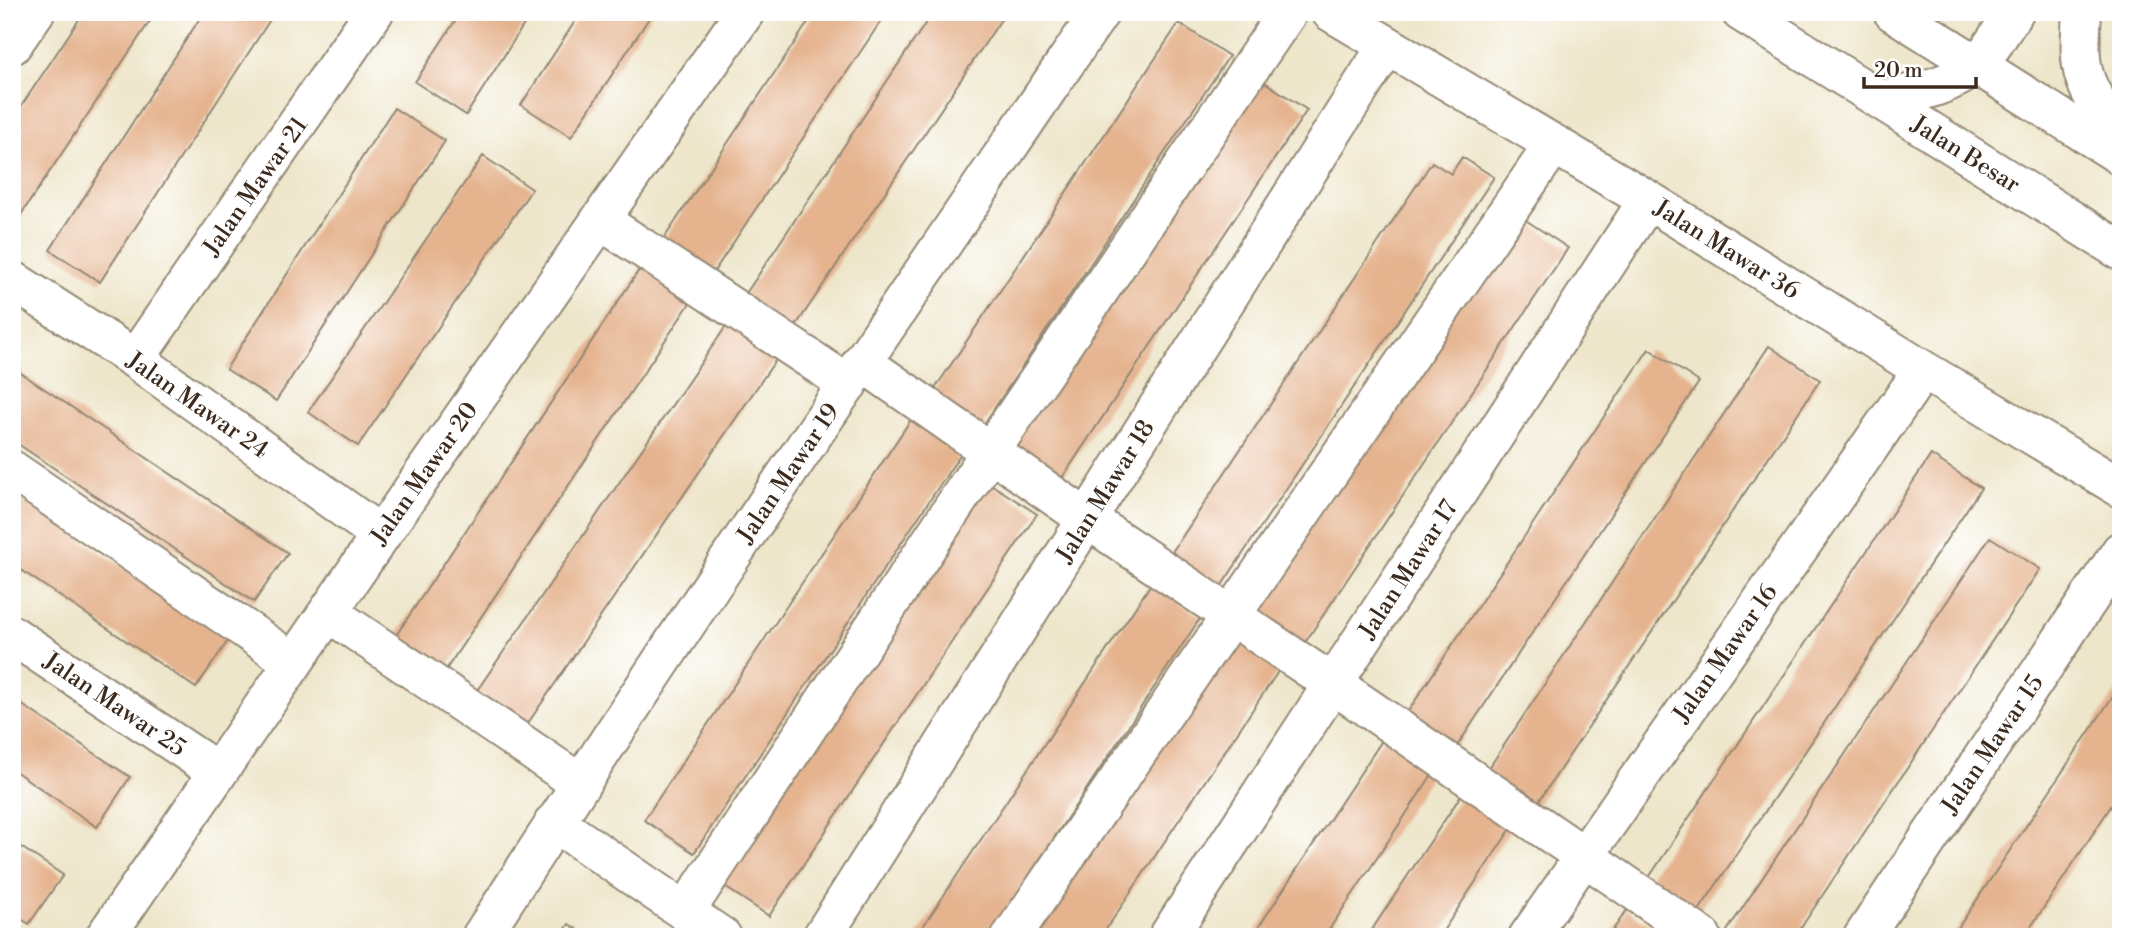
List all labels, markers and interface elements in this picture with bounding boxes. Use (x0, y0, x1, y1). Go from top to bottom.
scale bar (1864, 46, 1976, 90)
text: 20 m (1874, 58, 1923, 84)
street label: Jalan Besar (1905, 109, 2026, 200)
street label: Jalan Mawar 21 (196, 111, 315, 263)
street label: Jalan Mawar 36 (1647, 193, 1805, 307)
street label: Jalan Mawar 24 (120, 345, 274, 466)
street label: Jalan Mawar 20 (364, 396, 485, 552)
street label: Jalan Mawar 19 (730, 398, 847, 550)
street label: Jalan Mawar 18 (1049, 415, 1162, 569)
street label: Jalan Mawar 17 (1352, 495, 1465, 645)
street label: Jalan Mawar 16 (1666, 579, 1785, 729)
street label: Jalan Mawar 25 (37, 646, 191, 763)
street label: Jalan Mawar 15 (1935, 669, 2050, 821)

